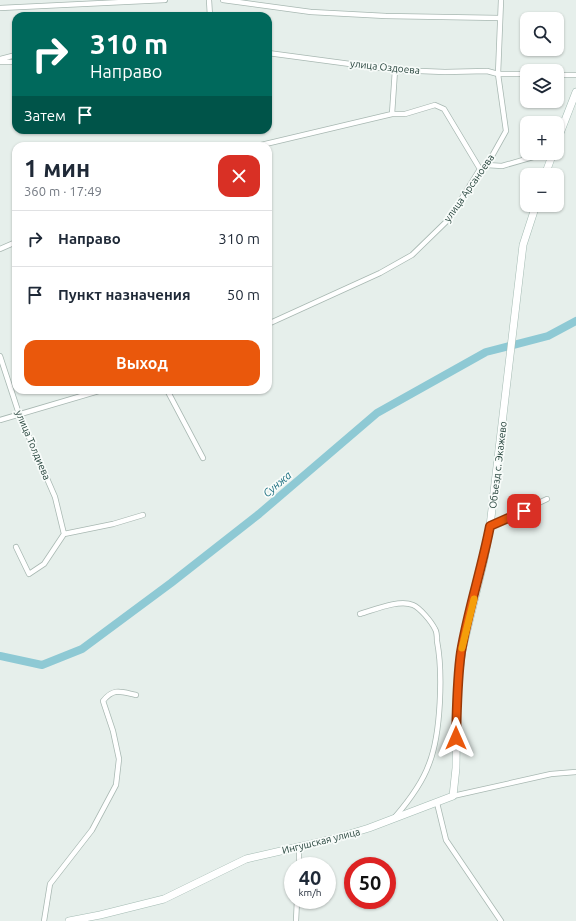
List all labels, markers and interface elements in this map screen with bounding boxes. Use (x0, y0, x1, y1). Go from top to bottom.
map controls (520, 12, 564, 212)
button: search (520, 12, 564, 56)
icon: right (24, 28, 76, 80)
text: 310 m (90, 28, 168, 59)
street label: улица Оздоева (350, 58, 420, 76)
text: Направо (90, 61, 162, 81)
button: layers (520, 64, 564, 108)
icon: arrive (74, 104, 96, 126)
text: Затем (24, 107, 66, 124)
button: + (520, 116, 564, 160)
street label: улица Арсаноева (442, 152, 496, 224)
text: 1 мин (24, 155, 90, 182)
button: close (218, 155, 260, 197)
button: − (520, 168, 564, 212)
text: 360 m · 17:49 (24, 184, 102, 198)
icon: right (24, 228, 46, 250)
text: Направо (58, 230, 121, 247)
text: 310 m (218, 230, 260, 247)
icon: arrive (24, 284, 46, 306)
text: Пункт назначения (58, 286, 191, 303)
text: 50 m (227, 286, 260, 303)
button: Выход (24, 340, 260, 386)
street label: улица Толдиева (13, 409, 53, 481)
street label: Объезд с. Экажево (487, 421, 509, 509)
water label: Сунжа (261, 469, 294, 499)
pin (507, 494, 541, 528)
icon: arrive (513, 500, 535, 522)
position arrow (435, 717, 477, 759)
street label: Ингушская улица (281, 826, 361, 856)
speed limit sign: 50 (344, 857, 396, 909)
text: 40 (299, 866, 321, 889)
text: km/h (298, 887, 322, 898)

